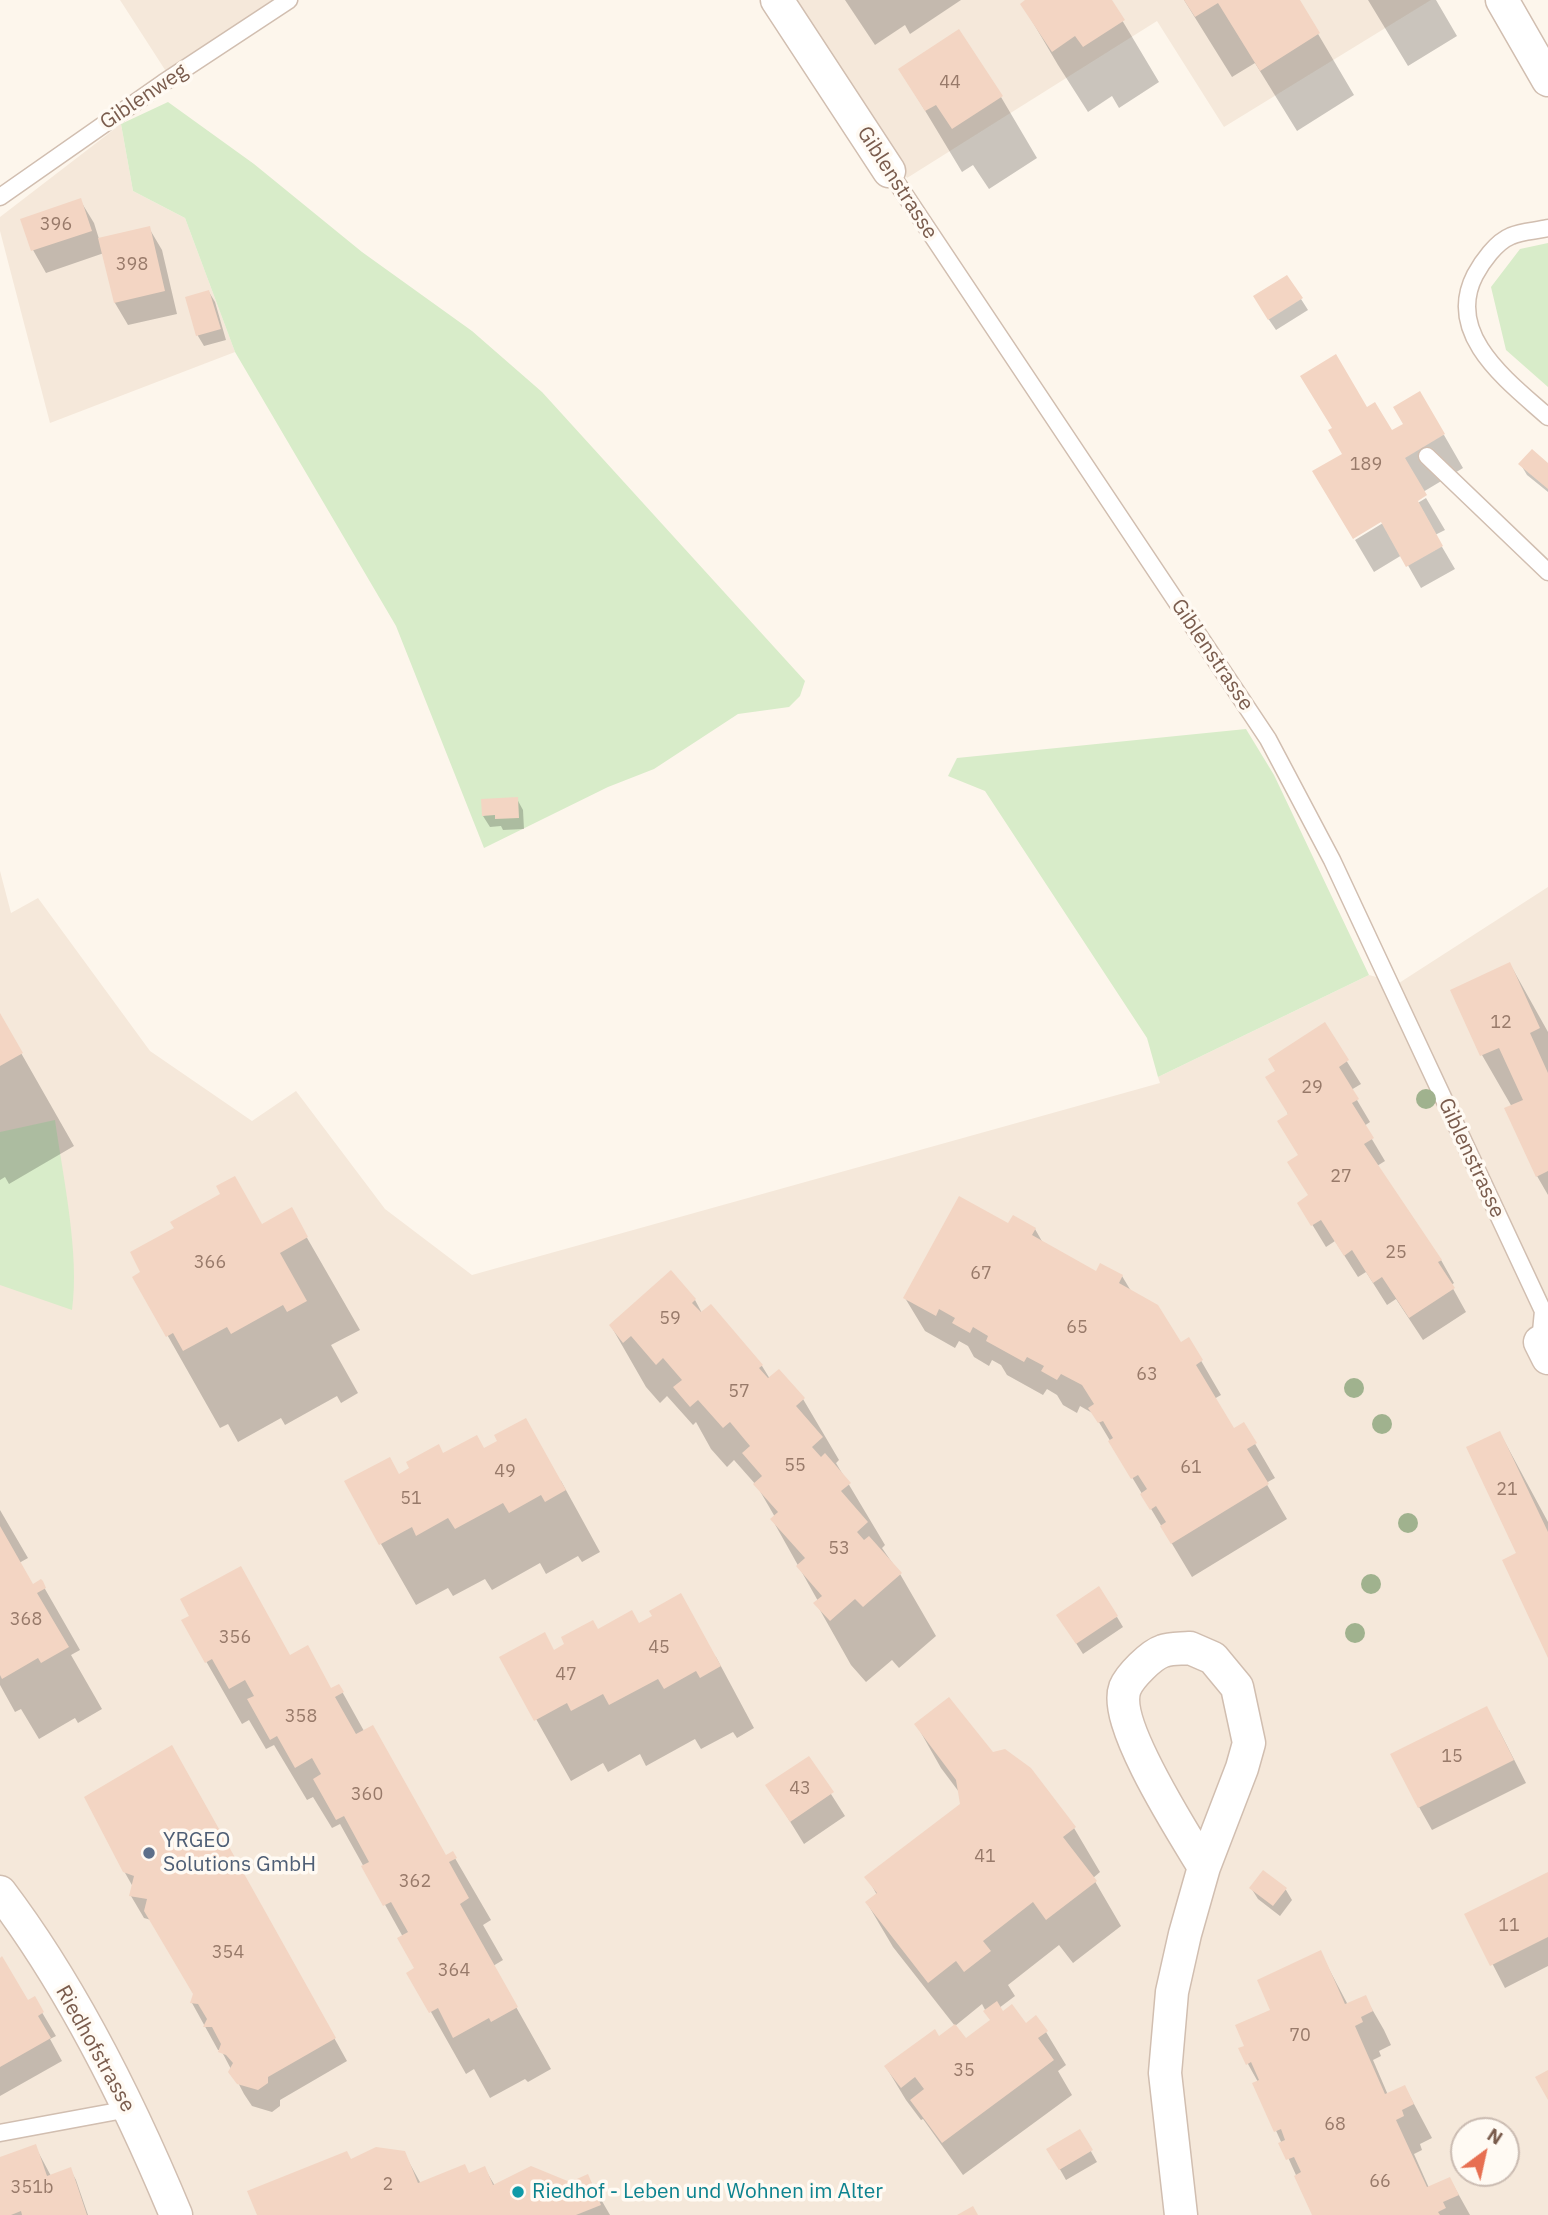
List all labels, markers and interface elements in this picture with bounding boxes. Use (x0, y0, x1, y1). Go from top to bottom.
street label: Giblenweg (96, 59, 192, 135)
house number: 44 (939, 72, 961, 94)
street label: Giblenstrasse (851, 122, 943, 244)
house number: 396 (40, 214, 72, 236)
house number: 398 (116, 254, 148, 276)
house number: 189 (1350, 454, 1382, 476)
street label: Giblenstrasse (1165, 594, 1259, 716)
house number: 12 (1490, 1012, 1512, 1034)
house number: 29 (1301, 1077, 1323, 1099)
street label: Giblenstrasse (1432, 1094, 1510, 1222)
house number: 27 (1330, 1166, 1352, 1188)
house number: 25 (1385, 1242, 1407, 1264)
house number: 366 (194, 1252, 226, 1274)
house number: 67 (970, 1263, 992, 1285)
house number: 59 (659, 1308, 681, 1330)
house number: 65 (1066, 1317, 1088, 1339)
house number: 63 (1136, 1364, 1158, 1386)
house number: 57 (728, 1381, 750, 1403)
house number: 55 (784, 1455, 806, 1477)
house number: 61 (1180, 1457, 1202, 1479)
house number: 49 (494, 1461, 516, 1483)
house number: 21 (1496, 1479, 1518, 1501)
house number: 51 (400, 1488, 422, 1510)
house number: 53 (828, 1538, 850, 1560)
house number: 368 (10, 1609, 42, 1631)
house number: 356 (219, 1627, 251, 1649)
house number: 45 (648, 1637, 670, 1659)
house number: 47 (555, 1664, 577, 1686)
house number: 358 (285, 1706, 317, 1728)
house number: 15 (1441, 1746, 1463, 1768)
house number: 43 (789, 1778, 811, 1800)
house number: 360 (351, 1784, 383, 1806)
place label: YRGEO Solutions GmbH (163, 1828, 316, 1878)
marker: YRGEO Solutions GmbH (141, 1845, 157, 1861)
house number: 41 (974, 1846, 996, 1868)
house number: 362 (399, 1871, 431, 1893)
house number: 11 (1498, 1915, 1520, 1937)
house number: 354 (212, 1942, 244, 1964)
house number: 364 (438, 1960, 470, 1982)
street label: Riedhofstrasse (50, 1981, 140, 2117)
house number: 70 (1289, 2025, 1311, 2047)
house number: 35 (953, 2060, 975, 2082)
house number: 68 (1324, 2114, 1346, 2136)
north arrow (1450, 2117, 1520, 2187)
text: N (1483, 2122, 1508, 2150)
house number: 66 (1369, 2171, 1391, 2193)
house number: 2 (383, 2174, 393, 2196)
house number: 351b (11, 2177, 53, 2199)
place label: Riedhof - Leben und Wohnen im Alter (532, 2179, 883, 2205)
marker: Riedhof - Leben und Wohnen im Alter (510, 2184, 526, 2200)

